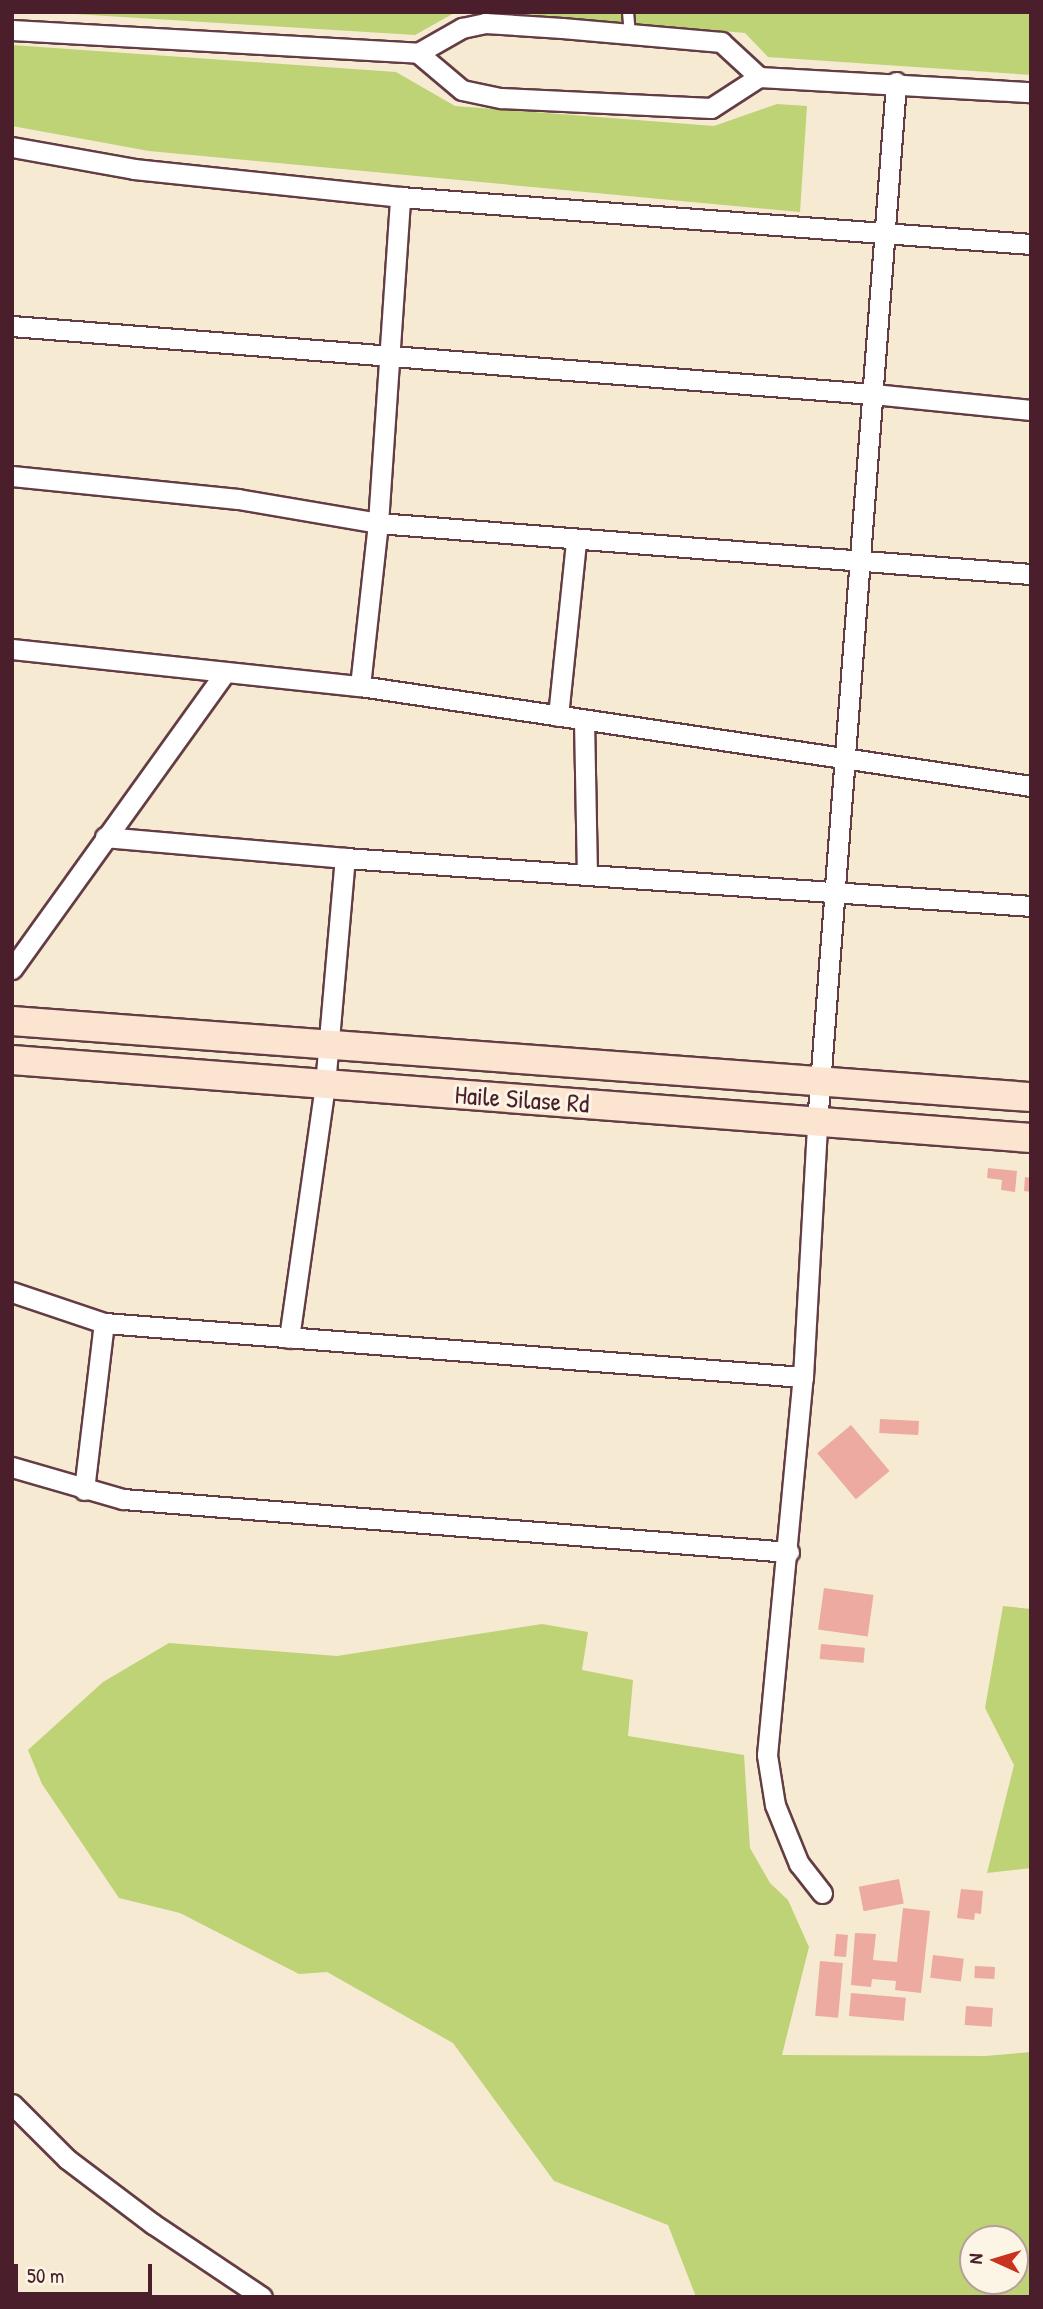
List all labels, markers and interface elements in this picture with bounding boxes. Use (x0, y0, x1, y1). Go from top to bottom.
street label: Haile Silase Rd (454, 1079, 590, 1119)
north arrow (959, 2225, 1029, 2295)
scale bar (18, 2250, 156, 2294)
text: N (962, 2253, 988, 2265)
text: 50 m (27, 2261, 64, 2290)

